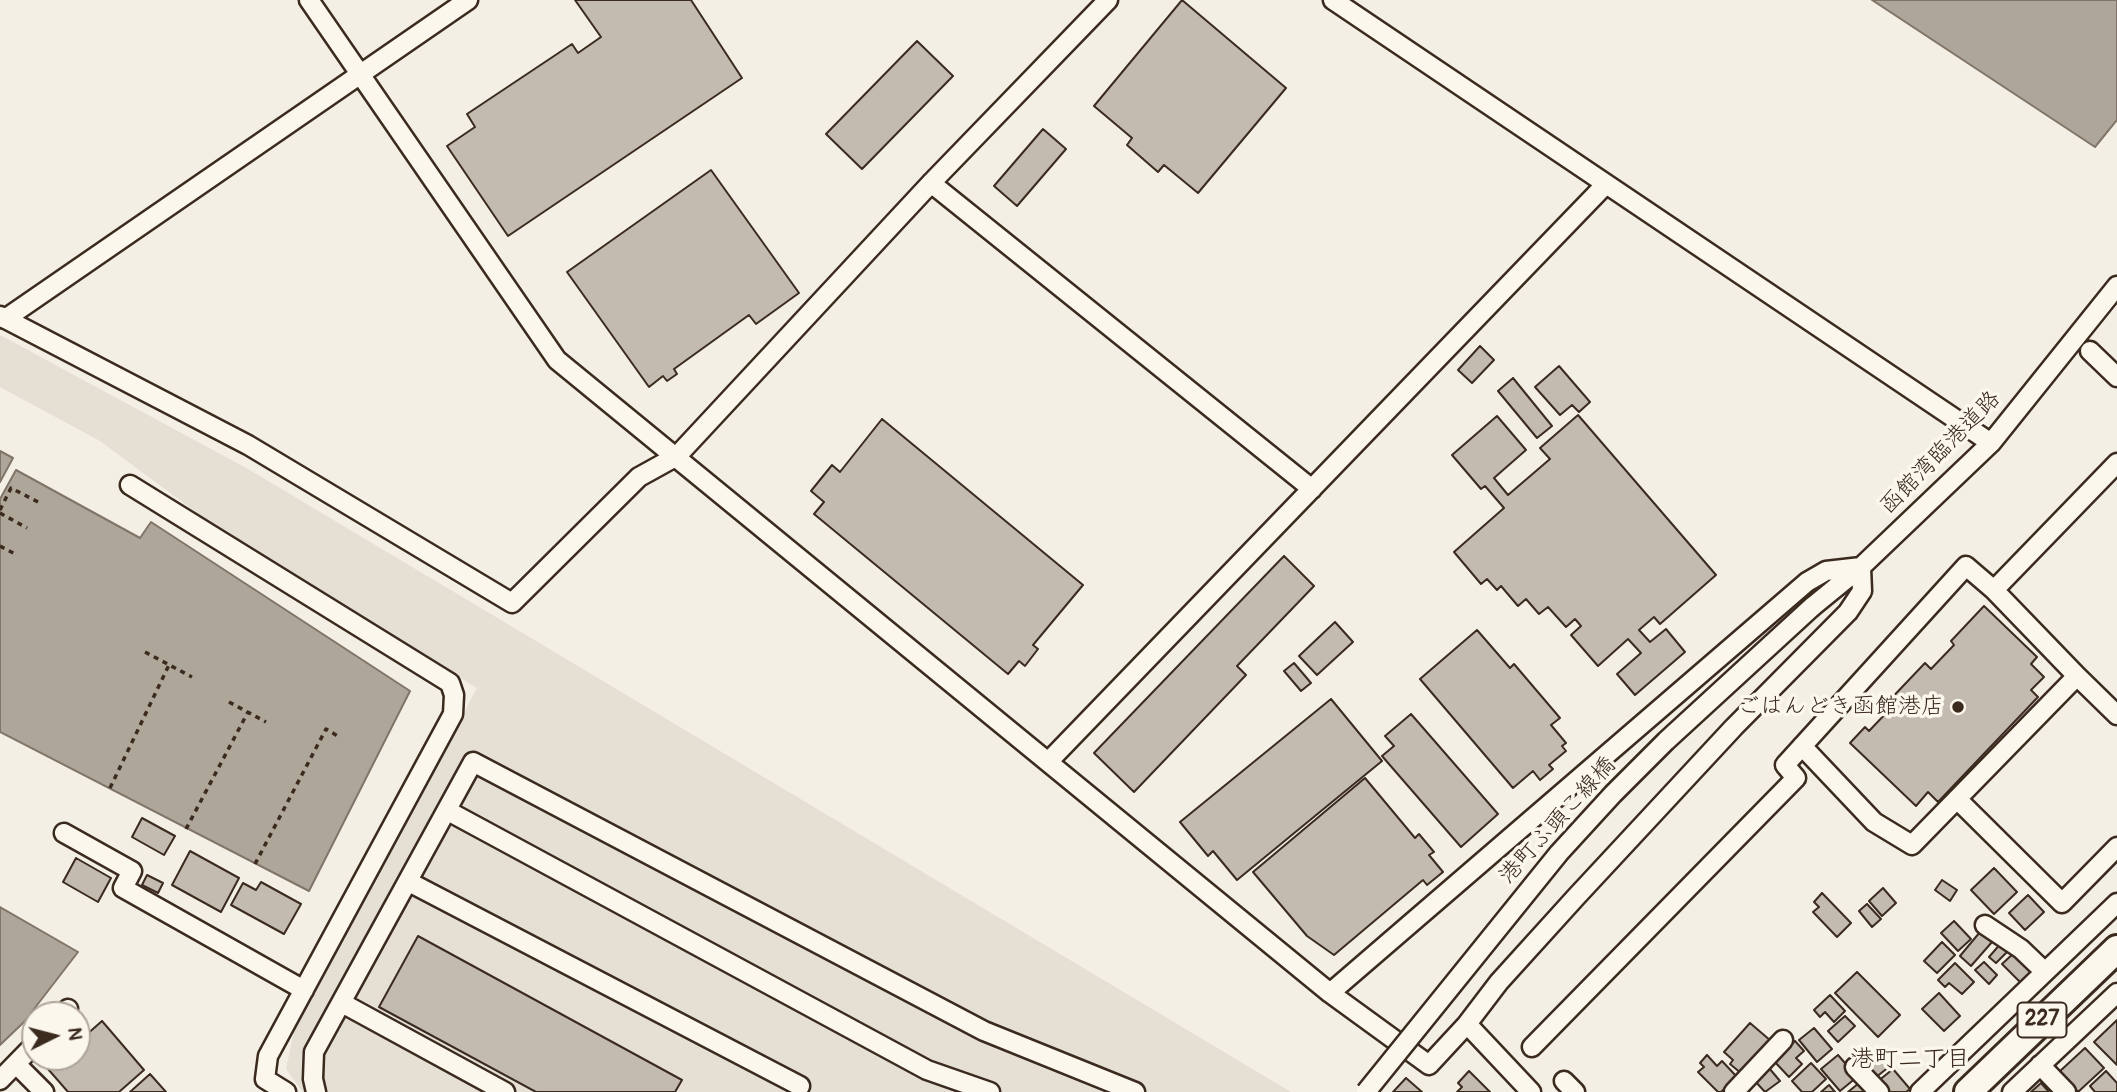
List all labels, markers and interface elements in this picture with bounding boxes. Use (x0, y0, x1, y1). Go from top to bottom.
street label: 函館湾臨港道路 (1875, 386, 2007, 520)
place label: ごはんどき函館港店 (1737, 693, 1944, 721)
marker: ごはんどき函館港店 (1950, 699, 1966, 715)
street label: 港町ふ頭こ線橋 (1494, 752, 1622, 890)
north arrow (21, 1001, 91, 1071)
road number: 227 (2018, 1002, 2066, 1038)
text: N (62, 1026, 88, 1042)
district label: 港町二丁目 (1850, 1046, 1970, 1074)

